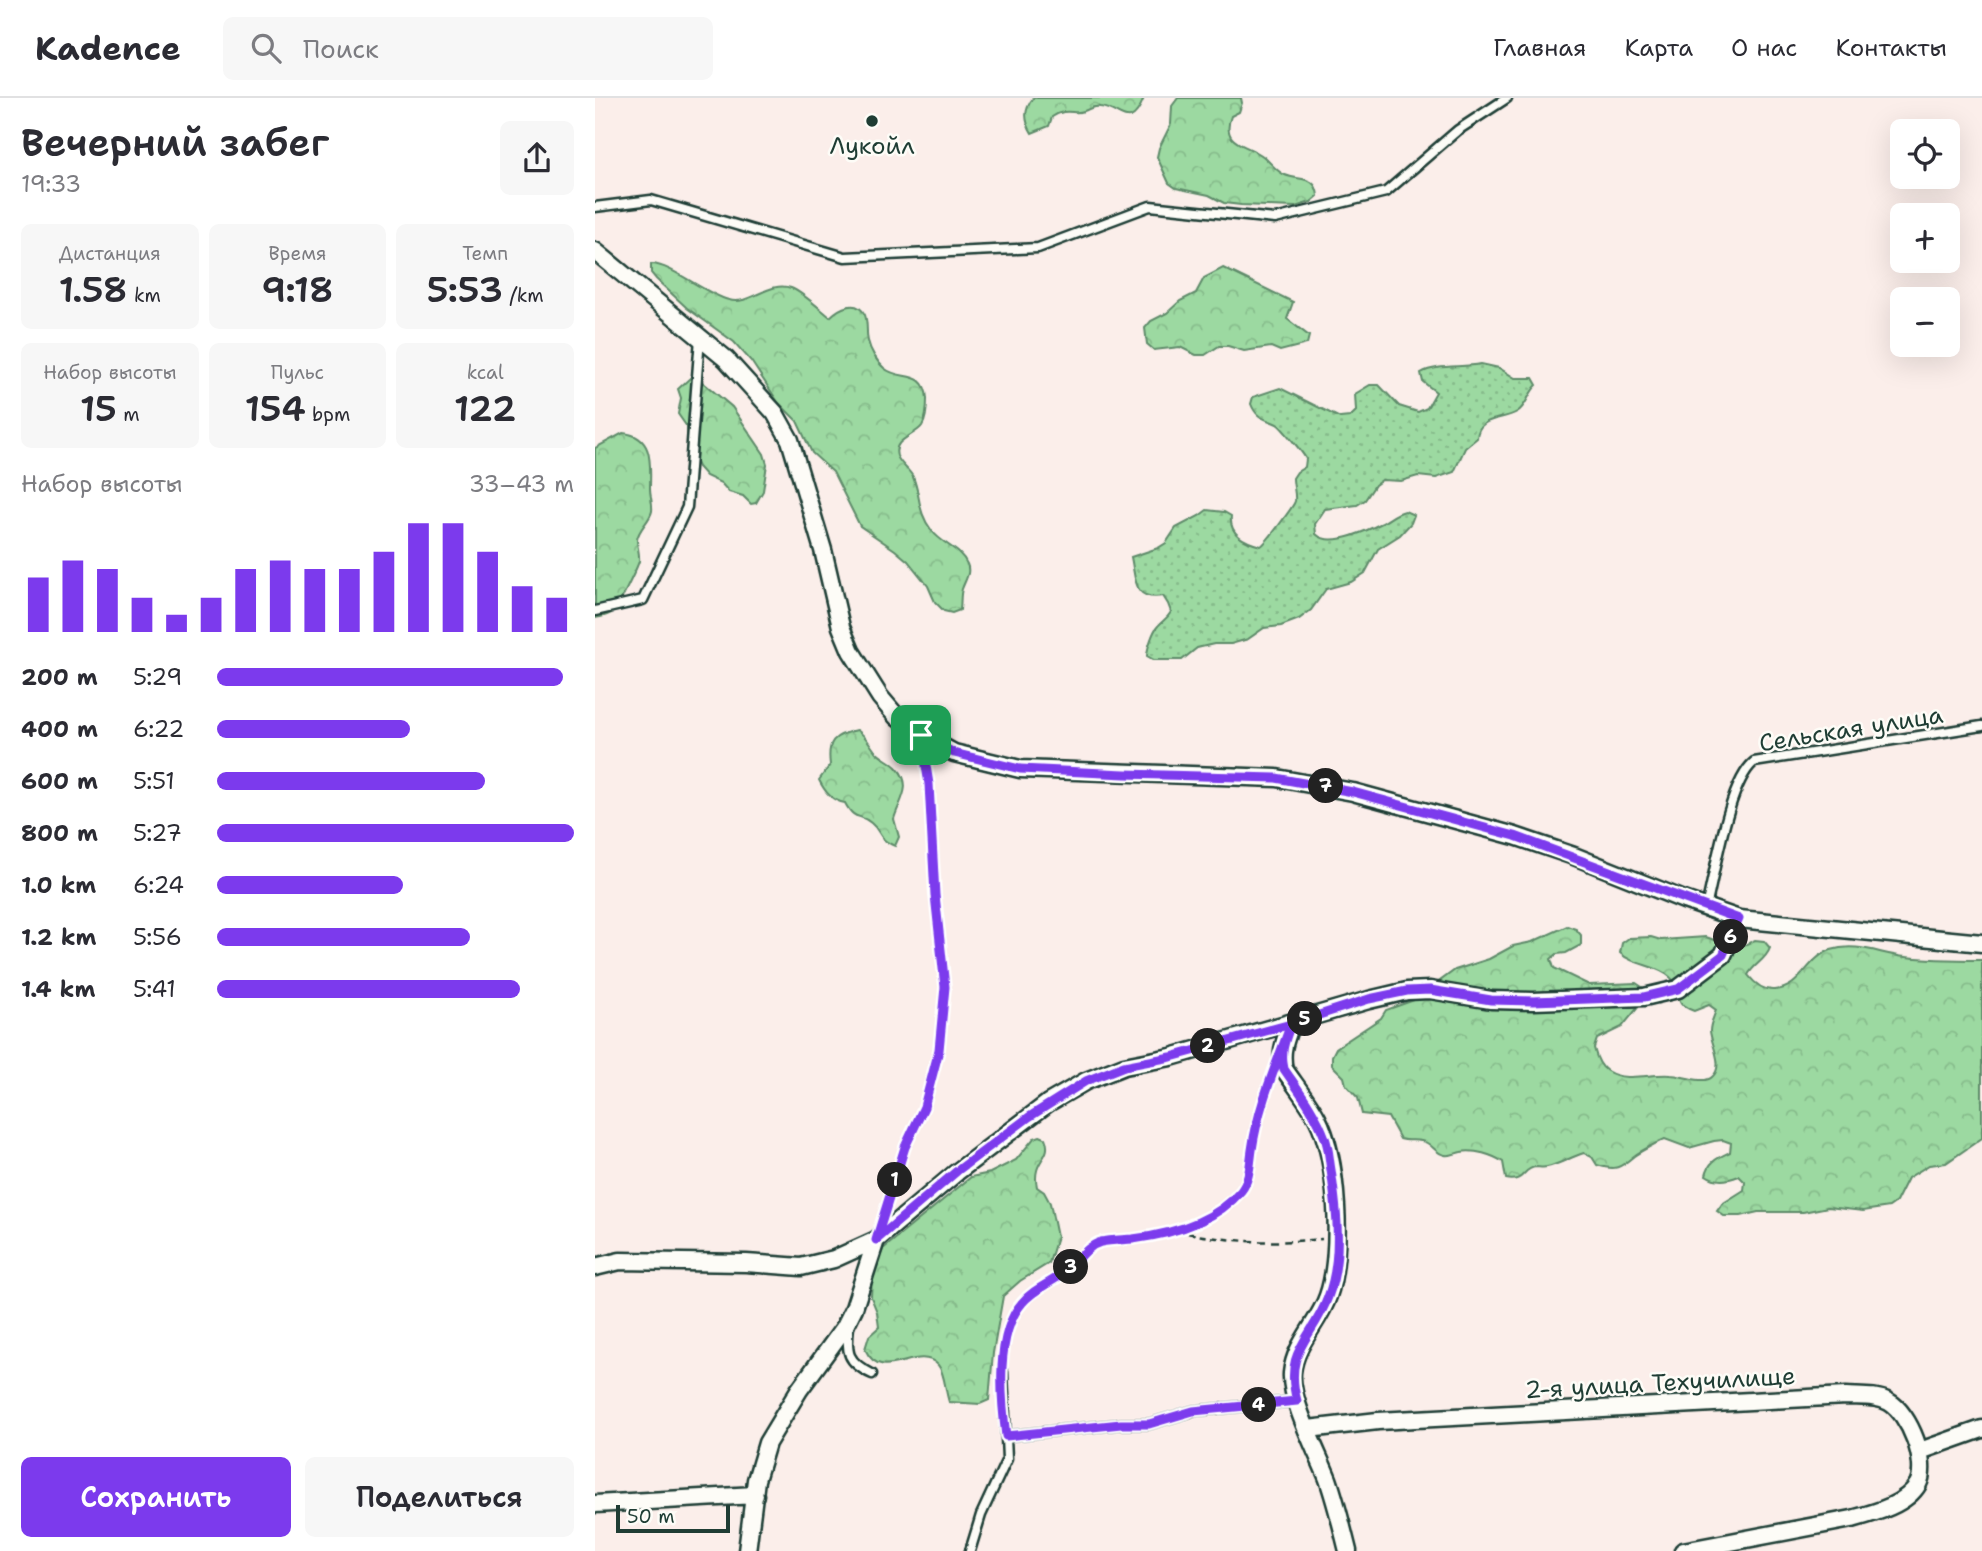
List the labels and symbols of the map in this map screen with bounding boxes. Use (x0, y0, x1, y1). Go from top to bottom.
marker: Лукойл (864, 113, 880, 129)
place label: Лукойл (829, 130, 915, 162)
street label: Сельская улица (1757, 699, 1945, 759)
pin (891, 705, 951, 765)
pin: 7 (1309, 768, 1343, 804)
pin: 6 (1713, 920, 1749, 954)
pin: 5 (1287, 1002, 1323, 1037)
pin: 2 (1191, 1028, 1225, 1063)
pin: 1 (877, 1162, 913, 1198)
pin: 3 (1053, 1250, 1089, 1284)
street label: 2-я улица Техучилище (1524, 1360, 1796, 1406)
pin: 4 (1241, 1388, 1277, 1422)
scale bar (616, 1502, 730, 1534)

